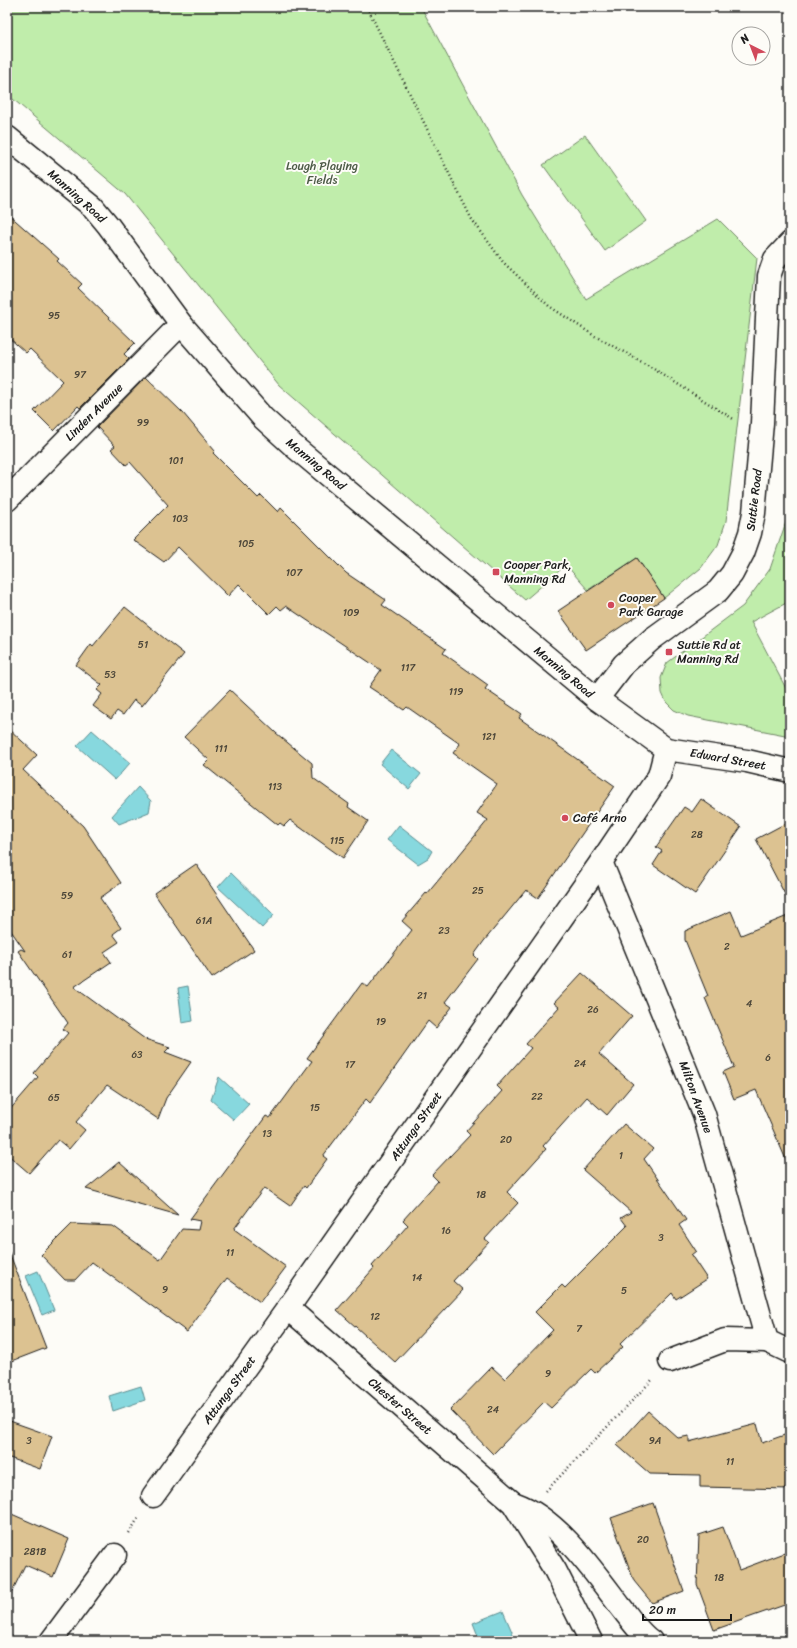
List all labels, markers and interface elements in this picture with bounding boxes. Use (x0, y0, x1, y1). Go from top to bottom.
north arrow (731, 26, 771, 66)
text: N (735, 29, 754, 49)
park label: Lough Playing Fields (286, 155, 358, 191)
street label: Manning Road (42, 163, 112, 229)
house number: 95 (48, 307, 60, 325)
house number: 97 (74, 366, 87, 384)
street label: Linden Avenue (59, 377, 129, 447)
house number: 99 (137, 414, 149, 432)
street label: Manning Road (281, 432, 352, 496)
house number: 101 (169, 452, 183, 470)
street label: Suttie Road (739, 466, 769, 532)
house number: 103 (172, 510, 189, 528)
house number: 105 (238, 535, 254, 553)
place label: Cooper Park, Manning Rd (504, 554, 572, 590)
house number: 107 (286, 564, 303, 582)
marker: Cooper Park, Manning Rd (491, 567, 501, 577)
place label: Cooper Park Garage (619, 587, 683, 623)
marker: Cooper Park Garage (606, 600, 616, 610)
house number: 109 (343, 604, 359, 622)
place label: Suttie Rd at Manning Rd (677, 634, 741, 670)
house number: 51 (138, 636, 148, 654)
street label: Manning Road (529, 640, 600, 704)
marker: Suttie Rd at Manning Rd (664, 647, 674, 657)
house number: 117 (401, 659, 416, 677)
house number: 53 (104, 666, 116, 684)
house number: 119 (449, 683, 463, 701)
house number: 121 (482, 728, 496, 746)
house number: 111 (215, 740, 227, 758)
street label: Edward Street (688, 741, 768, 777)
house number: 113 (268, 778, 283, 796)
place label: Café Arno (573, 807, 627, 829)
marker: Café Arno (560, 813, 570, 823)
house number: 28 (691, 826, 703, 844)
house number: 115 (330, 832, 344, 850)
house number: 25 (472, 882, 484, 900)
house number: 59 (61, 887, 73, 905)
house number: 61A (196, 912, 212, 930)
house number: 23 (438, 922, 450, 940)
house number: 2 (724, 938, 730, 956)
house number: 61 (62, 946, 72, 964)
house number: 21 (417, 987, 427, 1005)
house number: 4 (746, 995, 752, 1013)
house number: 26 (587, 1001, 599, 1019)
house number: 19 (376, 1013, 386, 1031)
house number: 63 (131, 1046, 143, 1064)
house number: 6 (765, 1049, 771, 1067)
house number: 24 (574, 1055, 586, 1073)
house number: 17 (345, 1056, 356, 1074)
street label: Milton Avenue (673, 1058, 719, 1136)
street label: Attunga Street (383, 1087, 448, 1166)
house number: 22 (531, 1088, 543, 1106)
house number: 65 (48, 1089, 60, 1107)
house number: 15 (310, 1099, 320, 1117)
house number: 13 (262, 1125, 272, 1143)
house number: 20 (500, 1131, 512, 1149)
house number: 1 (619, 1147, 623, 1165)
house number: 18 (476, 1186, 486, 1204)
house number: 16 (441, 1222, 451, 1240)
house number: 3 (658, 1229, 664, 1247)
house number: 11 (226, 1244, 234, 1262)
house number: 14 (412, 1269, 422, 1287)
house number: 9 (162, 1281, 168, 1299)
house number: 5 (621, 1282, 627, 1300)
house number: 12 (370, 1308, 380, 1326)
house number: 7 (576, 1320, 583, 1338)
street label: Attunga Street (196, 1351, 262, 1430)
house number: 9 (545, 1365, 551, 1383)
street label: Chester Street (363, 1372, 437, 1440)
house number: 24 (487, 1401, 499, 1419)
house number: 3 (26, 1432, 32, 1450)
house number: 9A (649, 1432, 661, 1450)
house number: 11 (726, 1453, 734, 1471)
house number: 20 (637, 1531, 649, 1549)
house number: 281B (24, 1543, 47, 1561)
house number: 18 (714, 1569, 724, 1587)
scale bar (643, 1596, 731, 1622)
text: 20 m (649, 1599, 676, 1621)

